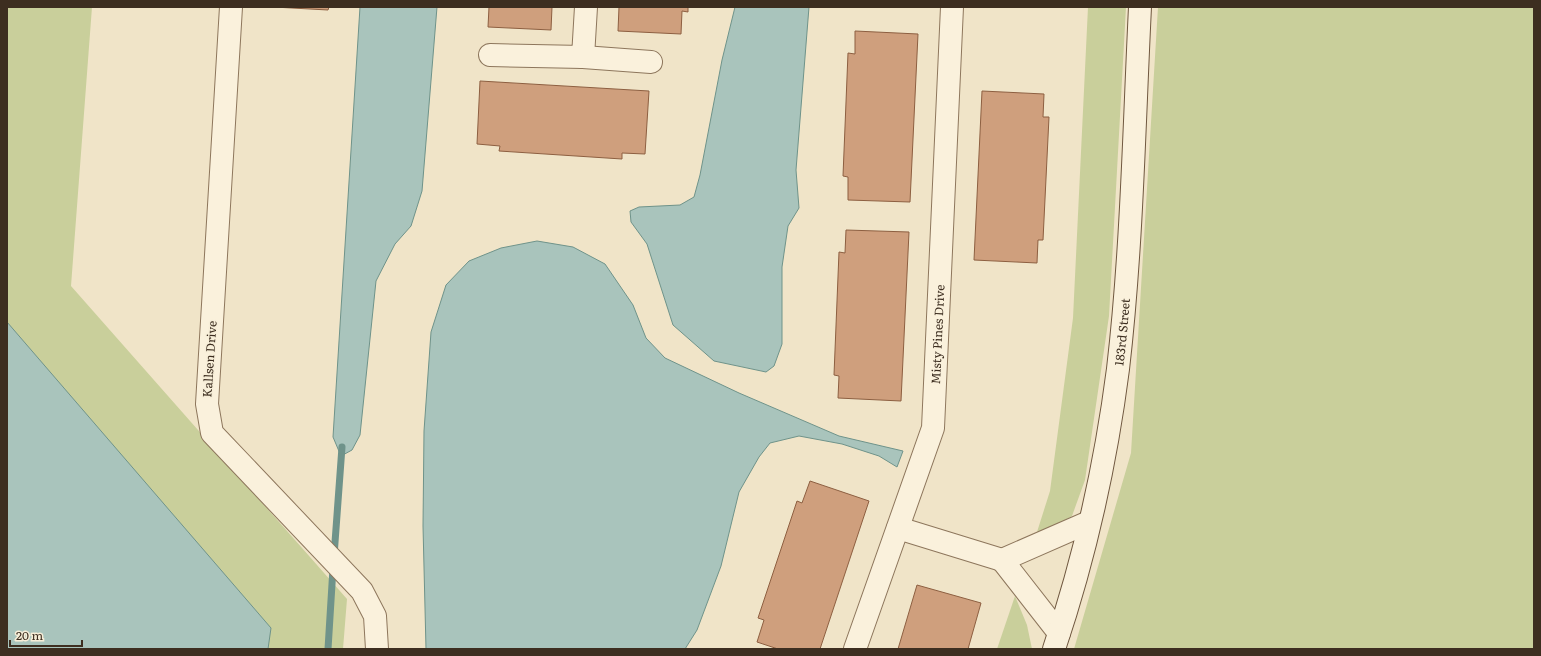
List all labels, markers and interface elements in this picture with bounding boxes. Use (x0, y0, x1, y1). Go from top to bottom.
street label: Misty Pines Drive (926, 284, 948, 385)
street label: 183rd Street (1109, 297, 1134, 367)
street label: Kallsen Drive (197, 320, 221, 398)
scale bar (10, 622, 82, 648)
text: 20 m (16, 626, 43, 644)

